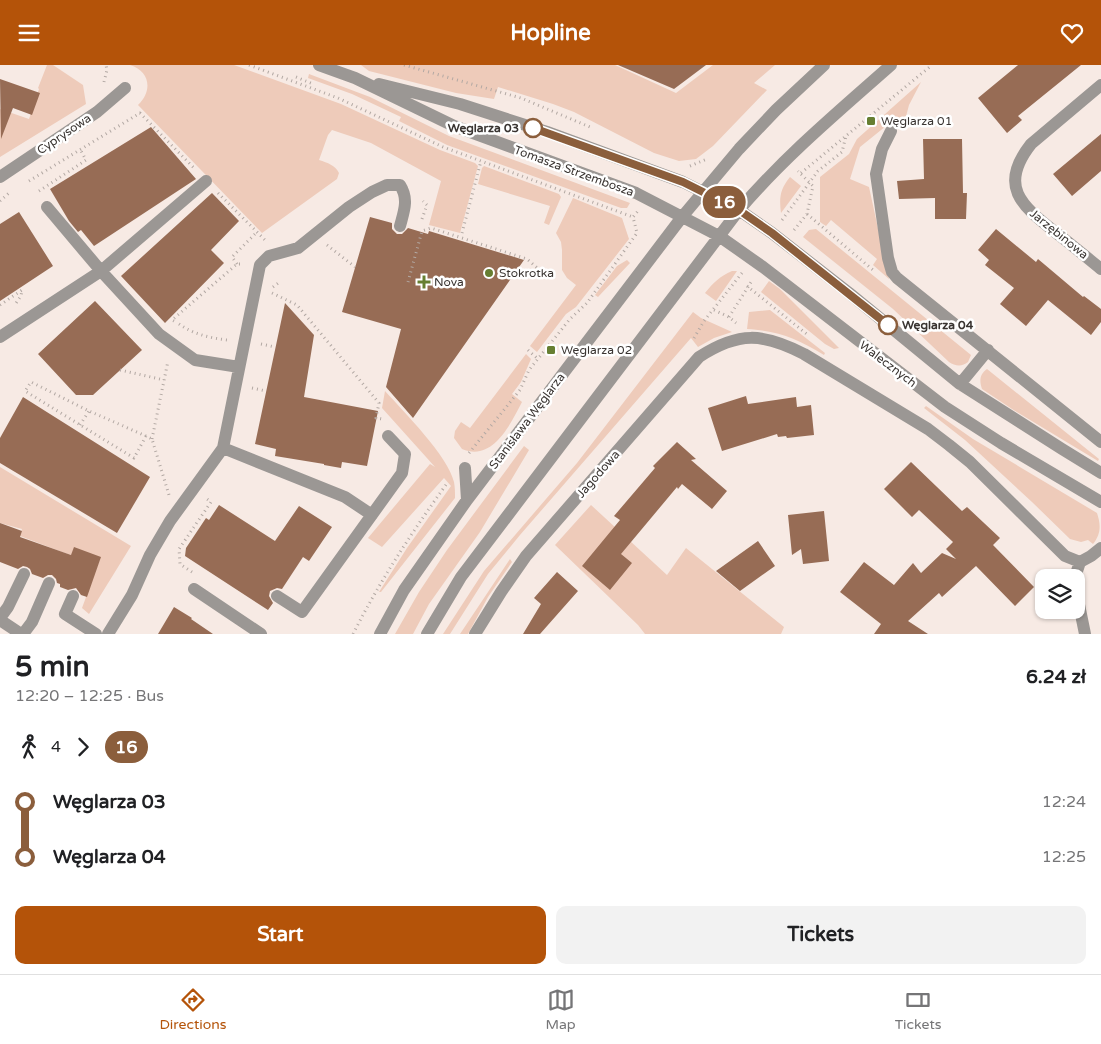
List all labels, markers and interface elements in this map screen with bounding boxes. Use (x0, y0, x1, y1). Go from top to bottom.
icon: menu (15, 19, 43, 47)
icon: heart (1058, 19, 1086, 47)
text: Hopline (510, 20, 591, 46)
street label: Cyprysowa (34, 111, 94, 157)
place label: Węglarza 01 (881, 114, 952, 128)
marker: Węglarza 01 (865, 115, 877, 127)
marker: Węglarza 03 (523, 118, 543, 138)
place label: Węglarza 03 (448, 121, 519, 136)
street label: Tomasza Strzembosza (512, 143, 636, 199)
line badge: 16 (702, 186, 746, 218)
text: 16 (713, 191, 735, 213)
street label: Jarzębinowa (1027, 206, 1091, 262)
place label: Stokrotka (499, 266, 554, 280)
marker: Stokrotka (483, 267, 495, 279)
place label: Nova (434, 275, 464, 289)
marker: Nova (418, 276, 430, 288)
marker: Węglarza 04 (878, 315, 898, 335)
place label: Węglarza 04 (902, 318, 974, 333)
street label: Walecznych (857, 338, 919, 390)
place label: Węglarza 02 (561, 343, 632, 357)
marker: Węglarza 02 (545, 344, 557, 356)
street label: Stanisława Węglarza (486, 370, 568, 472)
street label: Jagodowa (574, 447, 622, 501)
map controls (1035, 569, 1085, 619)
button: layers (1035, 569, 1085, 619)
text: 5 min (15, 650, 90, 684)
text: 6.24 zł (1026, 666, 1086, 688)
text: 12:20 – 12:25 · Bus (15, 686, 164, 706)
icon: walk (15, 733, 43, 761)
icon: forward (69, 733, 97, 761)
text: 16 (115, 736, 138, 758)
text: 4 (51, 737, 61, 757)
text: Węglarza 03 (53, 791, 166, 813)
text: 12:24 (1042, 792, 1086, 812)
text: Węglarza 04 (53, 846, 166, 868)
text: 12:25 (1042, 847, 1086, 867)
button: Start (15, 906, 546, 964)
button: Tickets (556, 906, 1086, 964)
tab: Directions (159, 986, 226, 1033)
tab: Map (545, 986, 576, 1033)
tab: Tickets (895, 986, 942, 1033)

